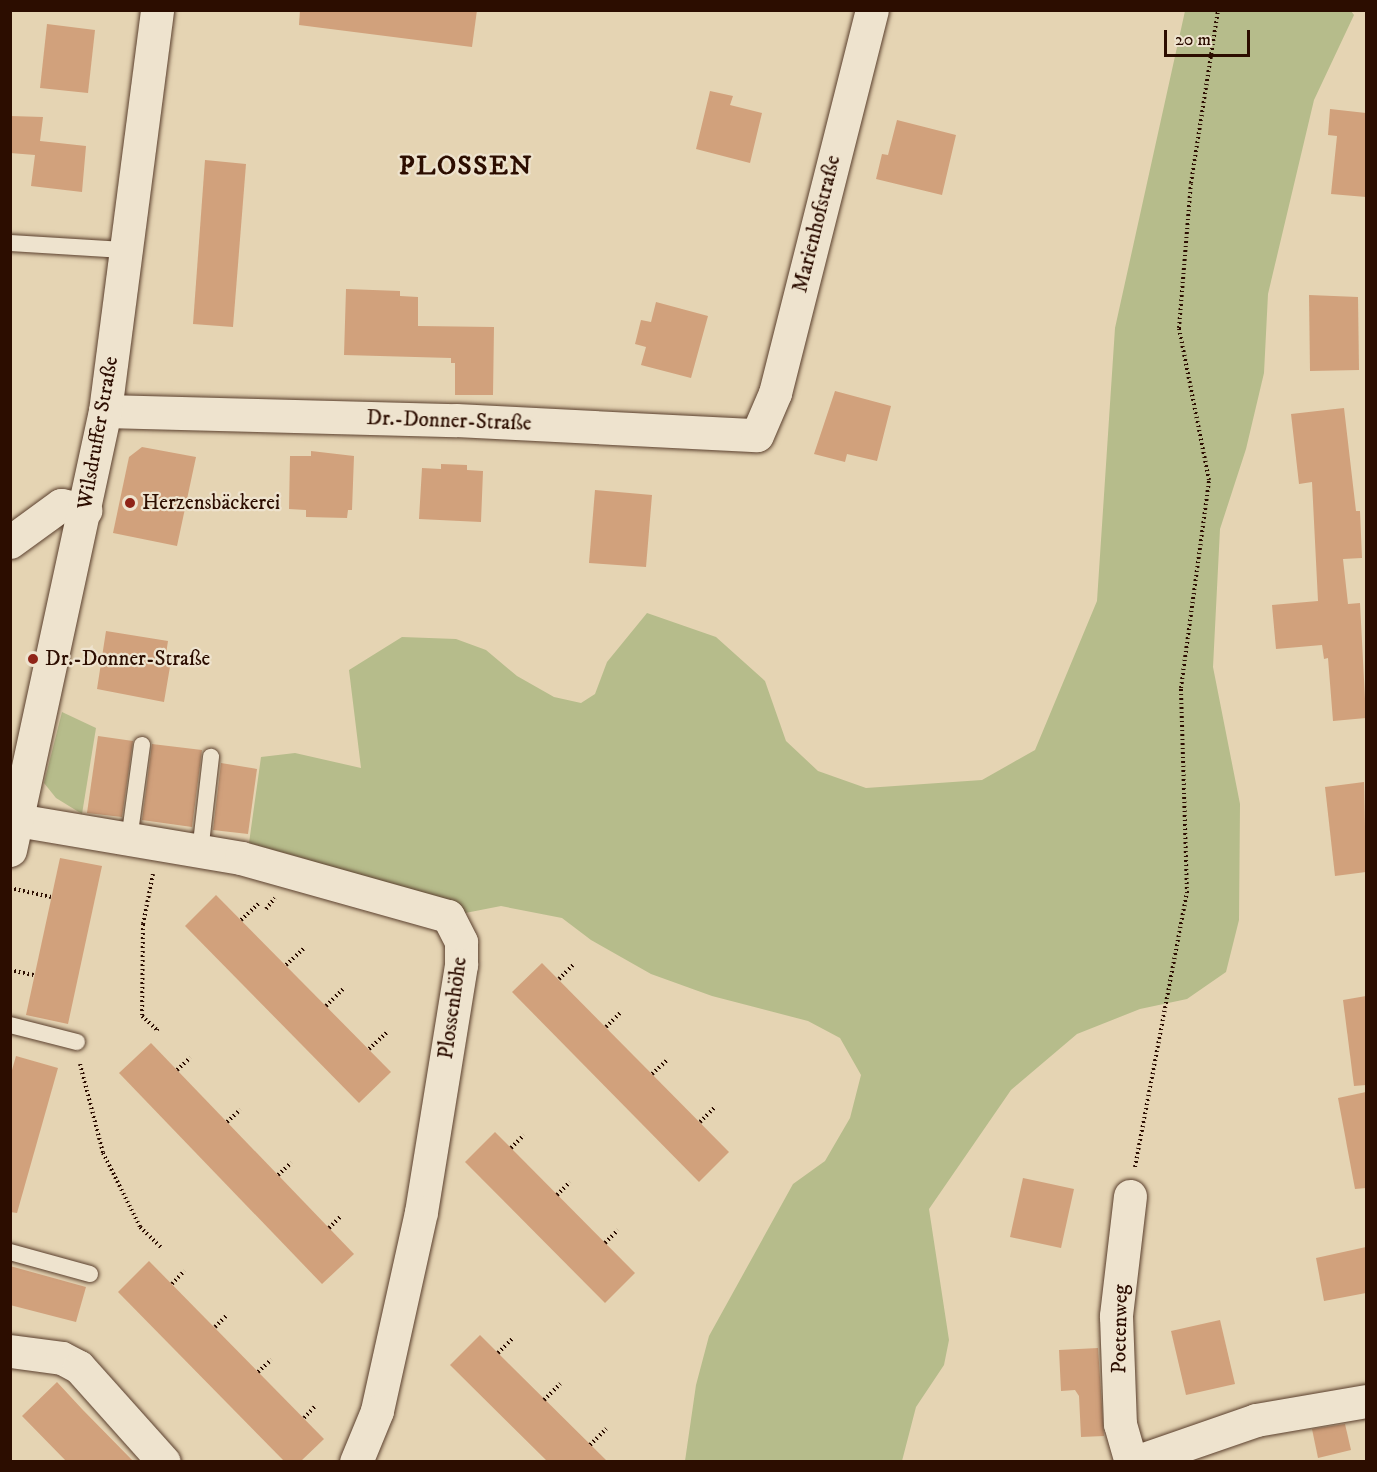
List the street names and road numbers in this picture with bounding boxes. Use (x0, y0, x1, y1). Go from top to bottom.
street label: Marienhofstraße (788, 153, 846, 295)
street label: Wilsdruffer Straße (72, 355, 124, 511)
street label: Dr.-Donner-Straße (366, 406, 532, 436)
street label: Plossenhöhe (433, 955, 473, 1061)
street label: Poetenweg (1107, 1284, 1133, 1374)

